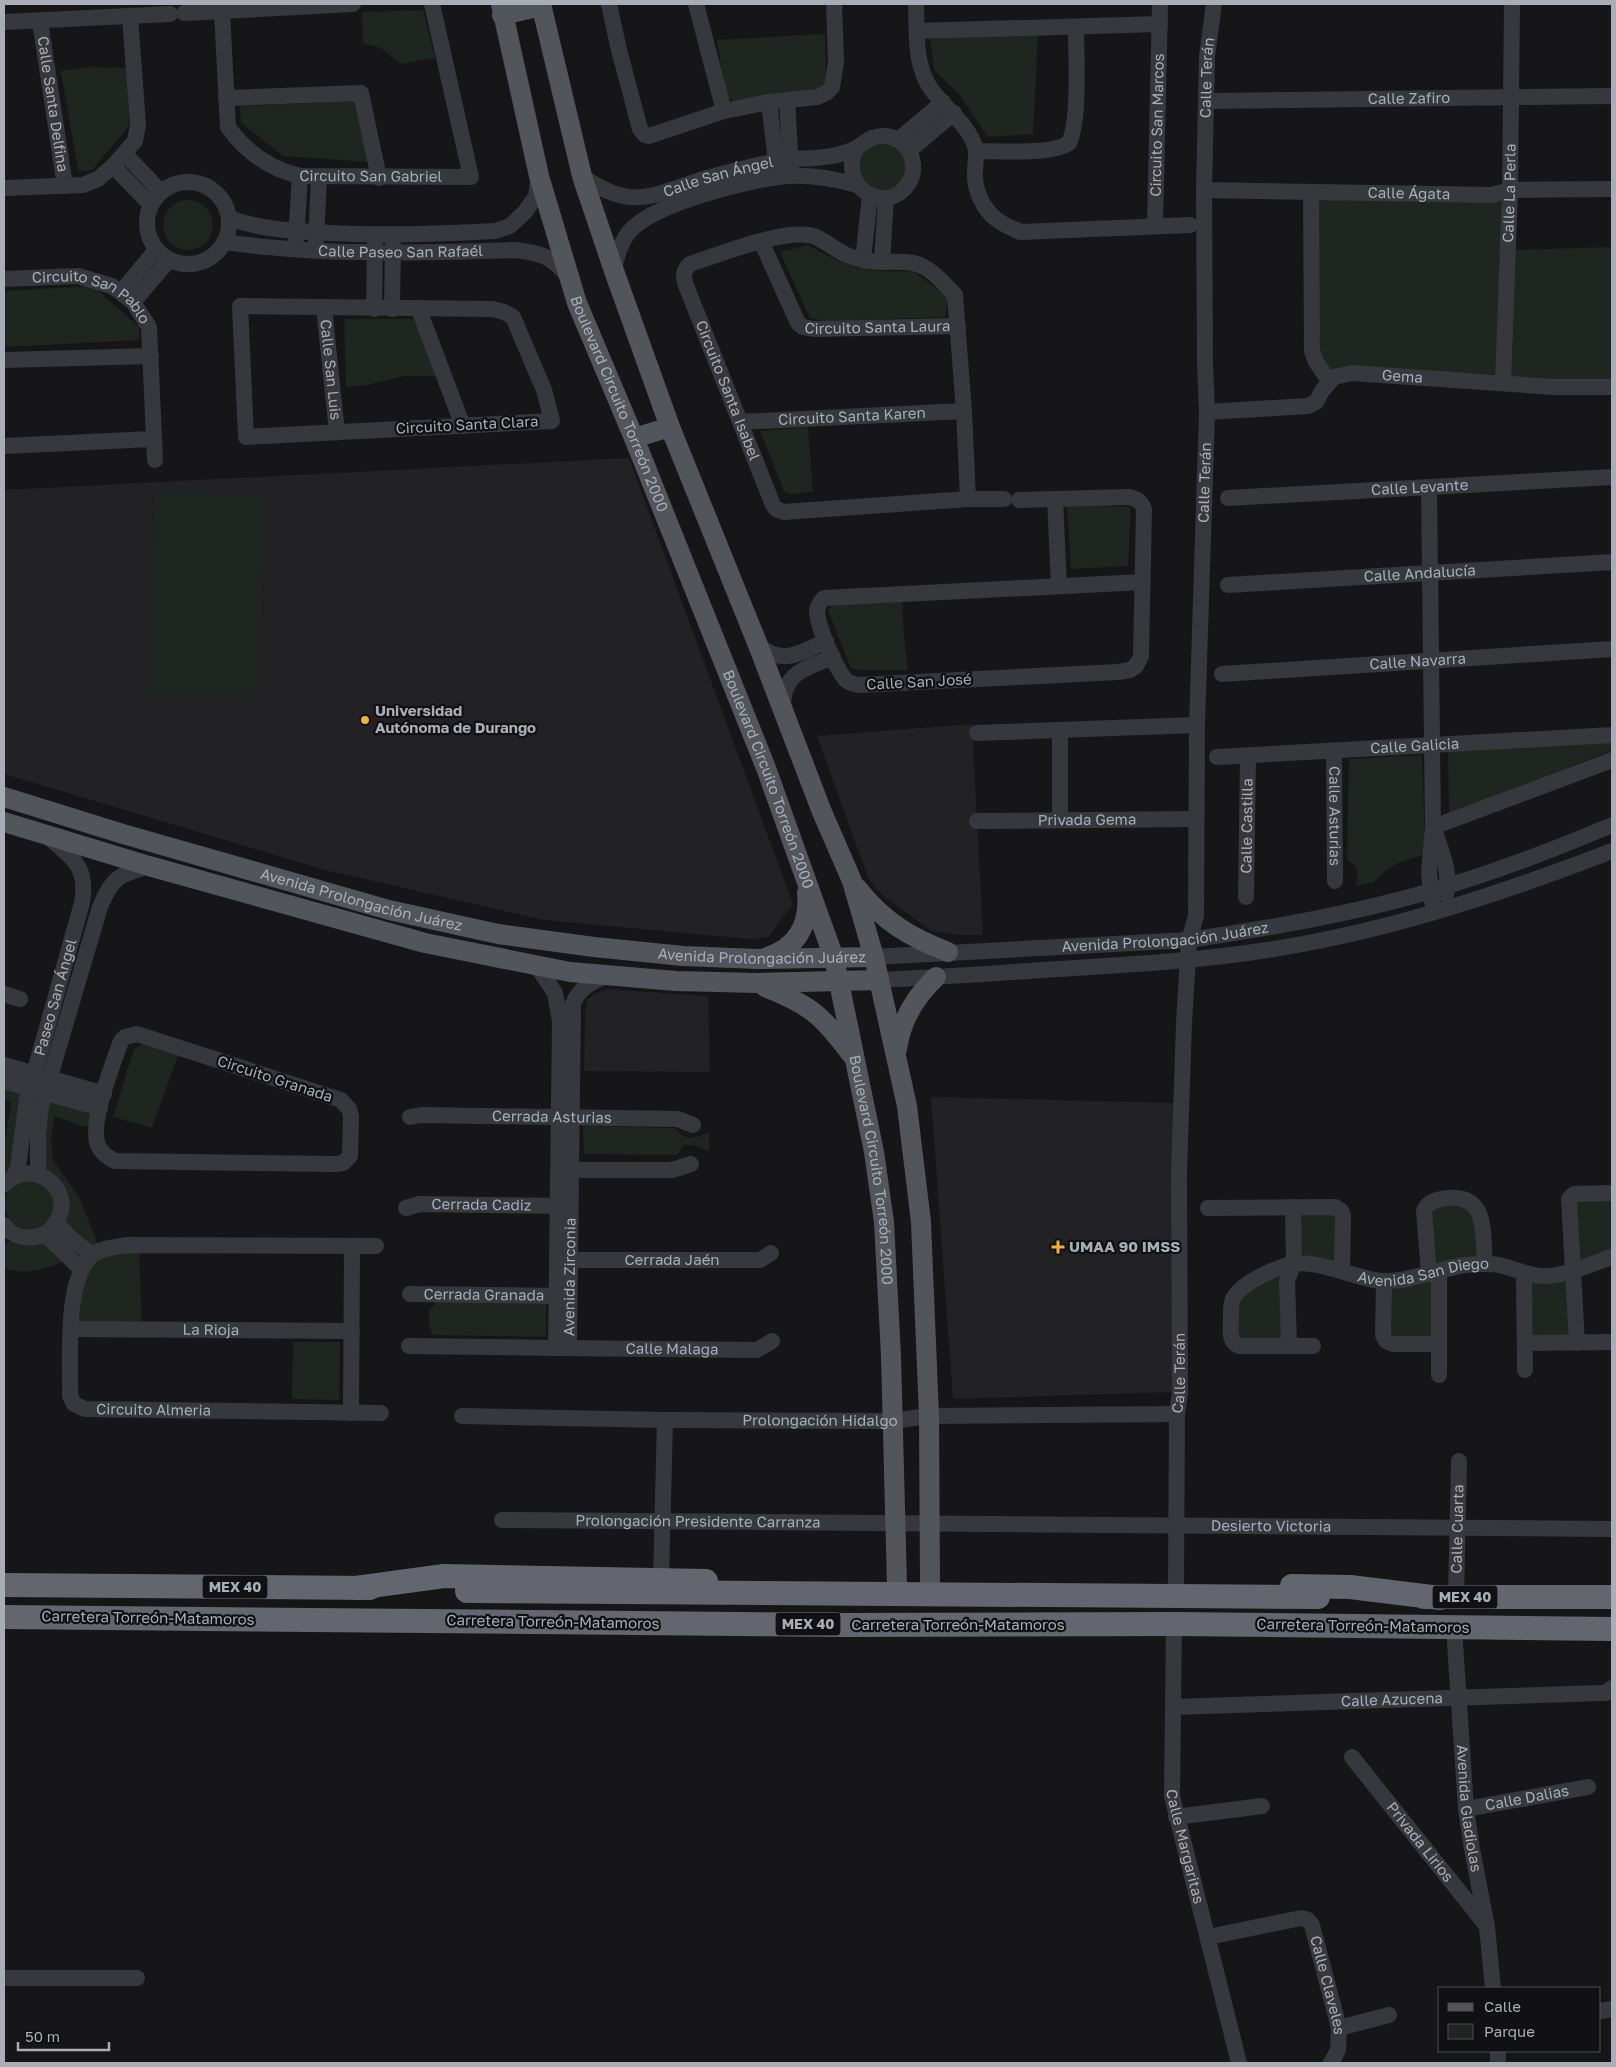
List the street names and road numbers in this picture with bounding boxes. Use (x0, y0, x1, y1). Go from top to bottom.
street label: Calle Santa Delfina (34, 35, 73, 173)
street label: Calle Terán (1196, 36, 1217, 118)
street label: Circuito San Marcos (1146, 53, 1167, 197)
street label: Calle Zafiro (1368, 88, 1450, 107)
street label: Calle La Perla (1498, 143, 1518, 243)
street label: Calle San Ángel (661, 152, 775, 200)
street label: Circuito San Gabriel (299, 166, 442, 185)
street label: Calle Ágata (1368, 183, 1450, 202)
street label: Calle Paseo San Rafaél (318, 241, 483, 261)
street label: Circuito San Pablo (31, 266, 154, 327)
street label: Boulevard Circuito Torreón 2000 (567, 294, 673, 514)
street label: Circuito Santa Laura (803, 316, 951, 337)
street label: Circuito Santa Isabel (693, 317, 765, 463)
street label: Calle San Luis (317, 318, 346, 421)
street label: Gema (1381, 365, 1424, 386)
street label: Circuito Santa Karen (778, 403, 926, 428)
street label: Circuito Santa Clara (395, 411, 539, 437)
street label: Calle Terán (1193, 442, 1214, 523)
street label: Calle Levante (1370, 475, 1469, 498)
street label: Calle Andalucía (1363, 560, 1476, 585)
street label: Calle Navarra (1369, 648, 1466, 673)
street label: Boulevard Circuito Torreón 2000 (720, 667, 818, 891)
street label: Calle San José (866, 669, 972, 693)
street label: Calle Galicia (1370, 734, 1460, 756)
street label: Calle Asturias (1326, 766, 1345, 866)
street label: Calle Castilla (1236, 778, 1256, 874)
street label: Privada Gema (1038, 810, 1136, 828)
street label: Avenida Prolongación Juárez (259, 864, 465, 934)
street label: Avenida Prolongación Juárez (1061, 917, 1270, 955)
street label: Paseo San Ángel (30, 936, 80, 1058)
street label: Avenida Prolongación Juárez (657, 944, 866, 967)
street label: Circuito Granada (215, 1051, 335, 1105)
street label: Boulevard Circuito Torreón 2000 (846, 1053, 897, 1285)
street label: Cerrada Asturias (492, 1106, 612, 1126)
street label: Cerrada Cadiz (431, 1194, 532, 1214)
street label: Avenida Zirconia (559, 1218, 579, 1336)
street label: Cerrada Jaén (624, 1250, 720, 1268)
street label: Avenida San Diego (1356, 1254, 1489, 1289)
street label: Cerrada Granada (424, 1284, 544, 1304)
street label: La Rioja (183, 1320, 239, 1338)
street label: Calle Terán (1167, 1333, 1188, 1414)
street label: Calle Malaga (625, 1339, 719, 1358)
street label: Circuito Almeria (96, 1399, 211, 1419)
street label: Prolongación Hidalgo (742, 1410, 899, 1429)
street label: Calle Cuarta (1447, 1484, 1466, 1574)
street label: Prolongación Presidente Carranza (575, 1511, 821, 1531)
street label: Desierto Victoria (1211, 1516, 1331, 1535)
road number: MEX 40 (202, 1575, 268, 1598)
road number: MEX 40 (1432, 1585, 1498, 1608)
street label: Carretera Torreón-Matamoros (41, 1606, 255, 1628)
street label: Carretera Torreón-Matamoros (446, 1610, 660, 1632)
road number: MEX 40 (776, 1612, 840, 1636)
street label: Carretera Torreón-Matamoros (1256, 1614, 1470, 1636)
street label: Carretera Torreón-Matamoros (851, 1615, 1065, 1633)
street label: Calle Azucena (1340, 1688, 1443, 1710)
street label: Avenida Gladiolas (1454, 1744, 1486, 1873)
street label: Calle Dalias (1483, 1781, 1570, 1813)
street label: Calle Margaritas (1164, 1789, 1209, 1906)
street label: Privada Lirios (1383, 1798, 1458, 1885)
street label: Calle Claveles (1307, 1934, 1349, 2035)

